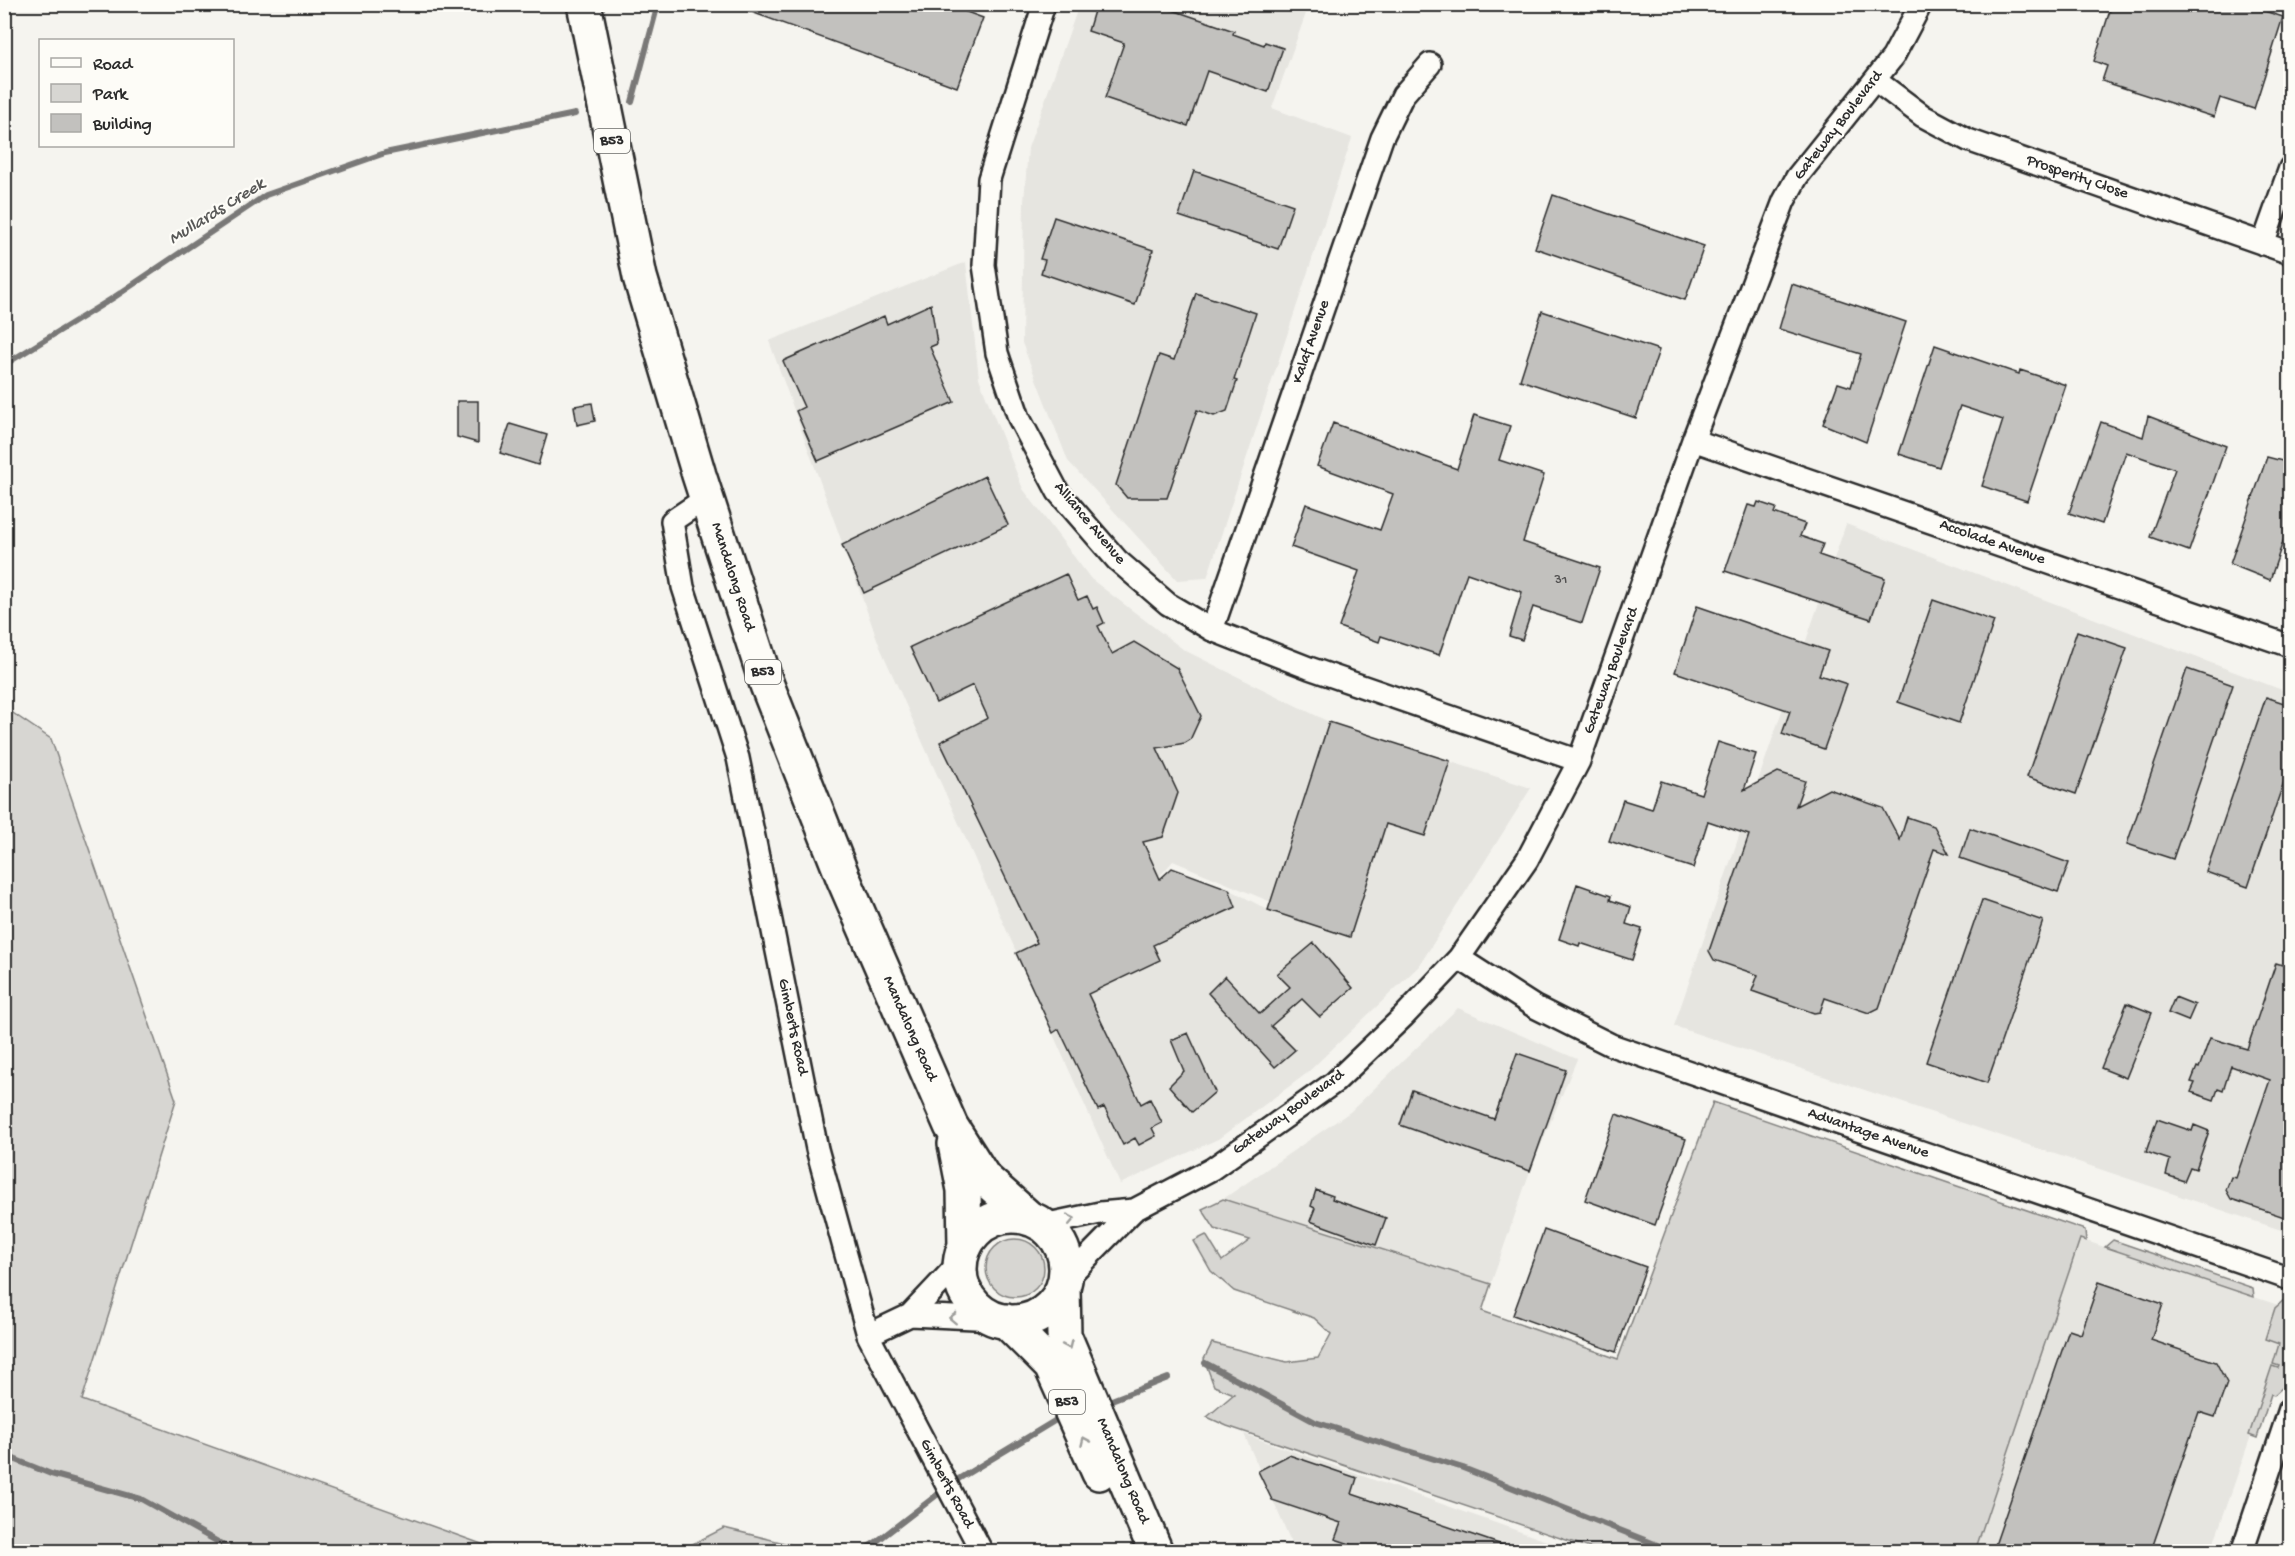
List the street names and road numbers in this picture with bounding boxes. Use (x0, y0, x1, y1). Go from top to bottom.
street label: Gateway Boulevard (1790, 66, 1889, 184)
road number: B53 (594, 129, 630, 153)
street label: Prosperity Close (2022, 151, 2131, 205)
street label: Kalaf Avenue (1289, 297, 1335, 386)
street label: Alliance Avenue (1049, 479, 1130, 570)
street label: Accolade Avenue (1937, 516, 2048, 570)
street label: Mandalong Road (705, 520, 759, 635)
street label: Gateway Boulevard (1580, 604, 1644, 737)
road number: B53 (745, 660, 781, 684)
street label: Mandalong Road (877, 973, 941, 1086)
street label: Gimberts Road (772, 977, 812, 1079)
street label: Gateway Boulevard (1229, 1065, 1350, 1160)
street label: Advantage Avenue (1805, 1104, 1932, 1164)
road number: B53 (1049, 1390, 1085, 1414)
street label: Mandalong Road (1091, 1415, 1153, 1528)
street label: Gimberts Road (915, 1436, 978, 1533)

